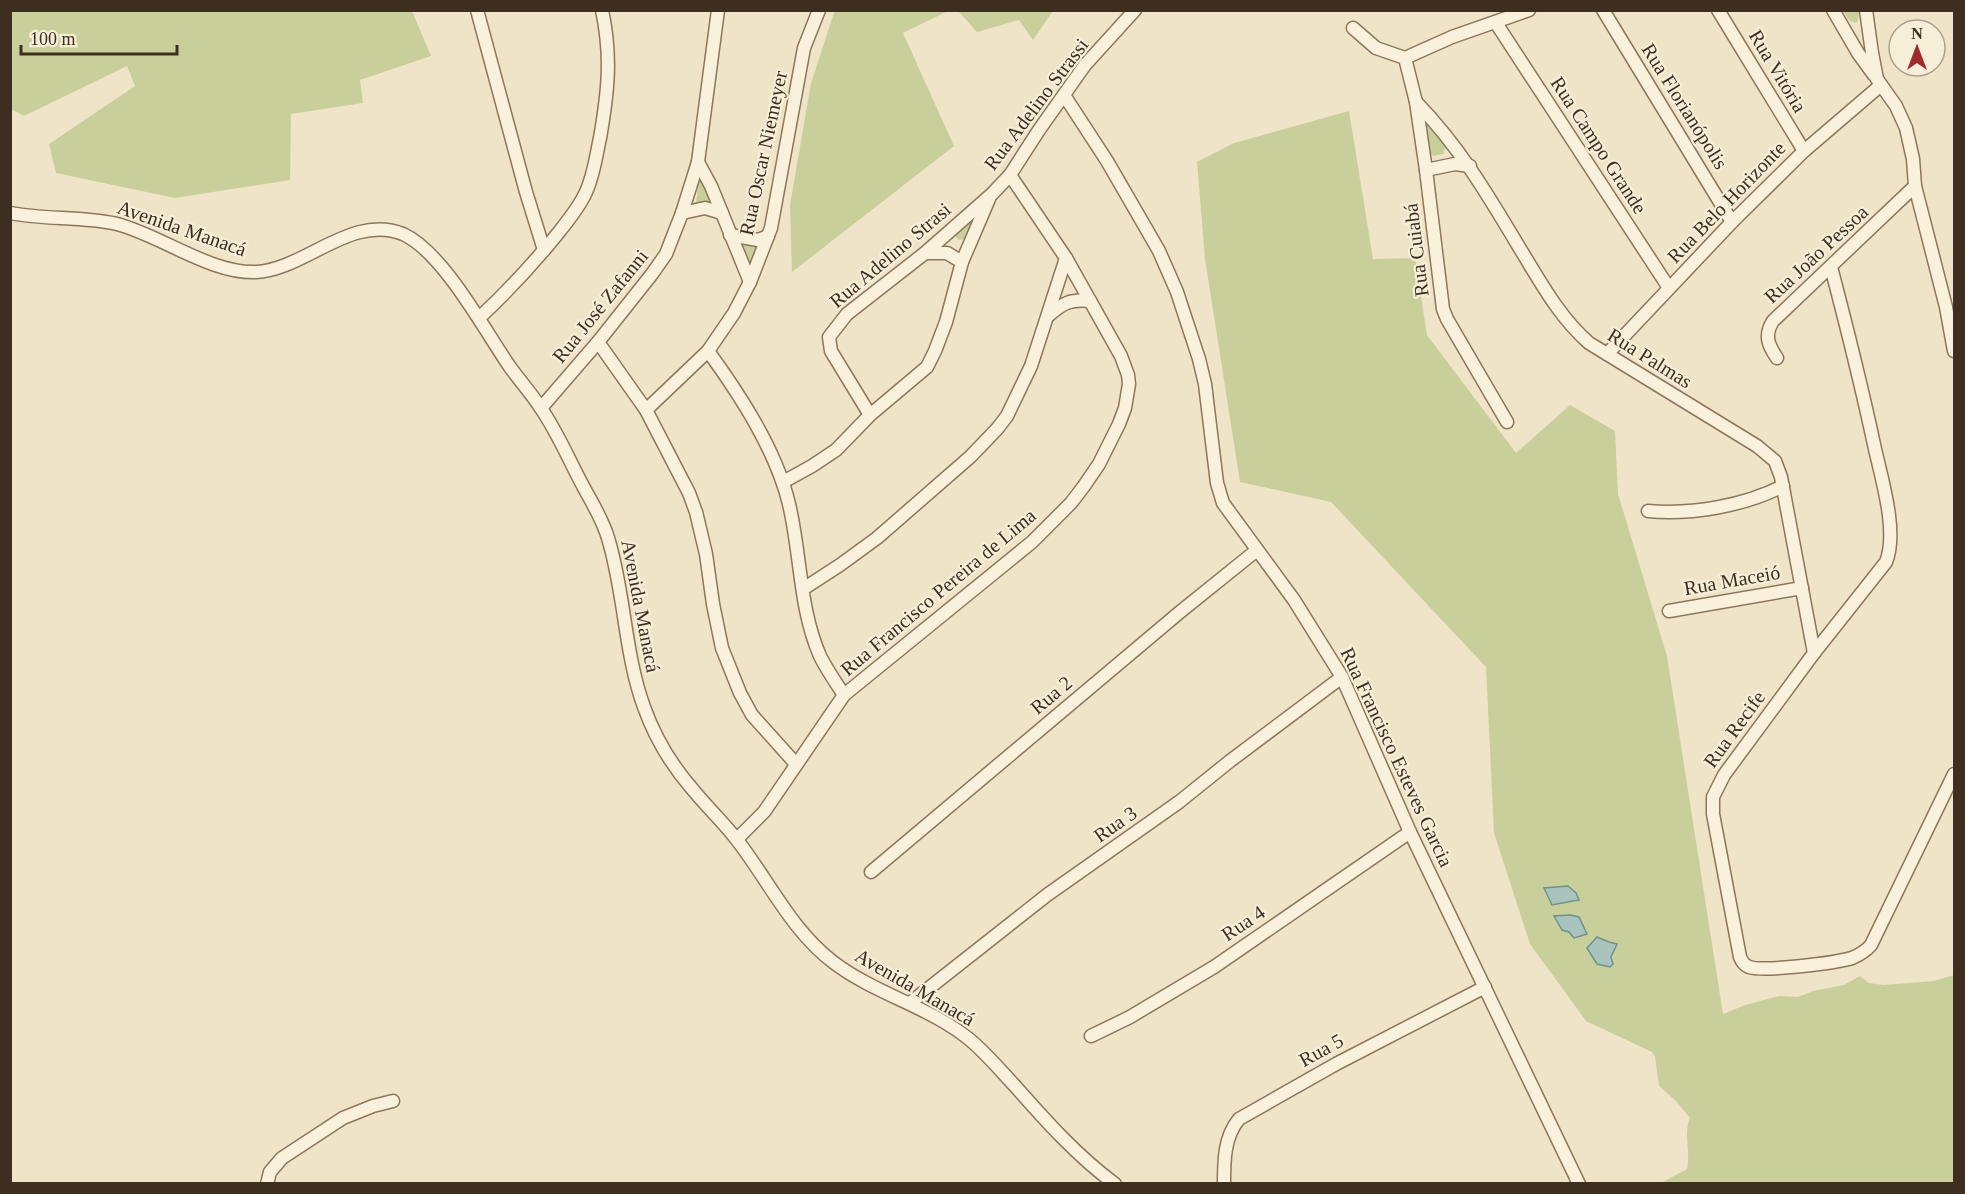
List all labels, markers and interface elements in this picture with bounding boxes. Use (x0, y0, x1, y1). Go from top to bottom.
scale bar (21, 18, 177, 56)
north arrow (1887, 18, 1947, 78)
text: N (1911, 25, 1923, 42)
street label: Rua Vitória (1745, 26, 1811, 116)
text: 100 m (30, 29, 76, 49)
street label: Rua Adelino Strassi (979, 34, 1093, 174)
street label: Rua Florianópolis (1637, 39, 1733, 174)
street label: Rua Oscar Niemeyer (735, 68, 792, 238)
street label: Rua Campo Grande (1546, 72, 1652, 218)
street label: Rua Belo Horizonte (1663, 137, 1790, 267)
street label: Avenida Manacá (115, 196, 249, 260)
street label: Rua Adelino Strasi (825, 198, 955, 312)
street label: Rua João Pessoa (1760, 200, 1872, 308)
street label: Rua Cuiabá (1399, 202, 1433, 298)
street label: Rua José Zafanni (548, 245, 653, 367)
street label: Rua Palmas (1604, 324, 1696, 393)
street label: Rua Francisco Pereira de Lima (836, 504, 1040, 680)
street label: Avenida Manacá (617, 538, 665, 674)
street label: Rua Maceió (1682, 561, 1782, 599)
street label: Rua Francisco Esteves Garcia (1336, 644, 1458, 870)
street label: Rua 2 (1026, 671, 1076, 719)
street label: Rua Recife (1699, 686, 1769, 772)
street label: Rua 3 (1089, 801, 1141, 847)
street label: Rua 4 (1217, 901, 1269, 945)
street label: Avenida Manacá (851, 944, 979, 1030)
street label: Rua 5 (1295, 1029, 1347, 1071)

